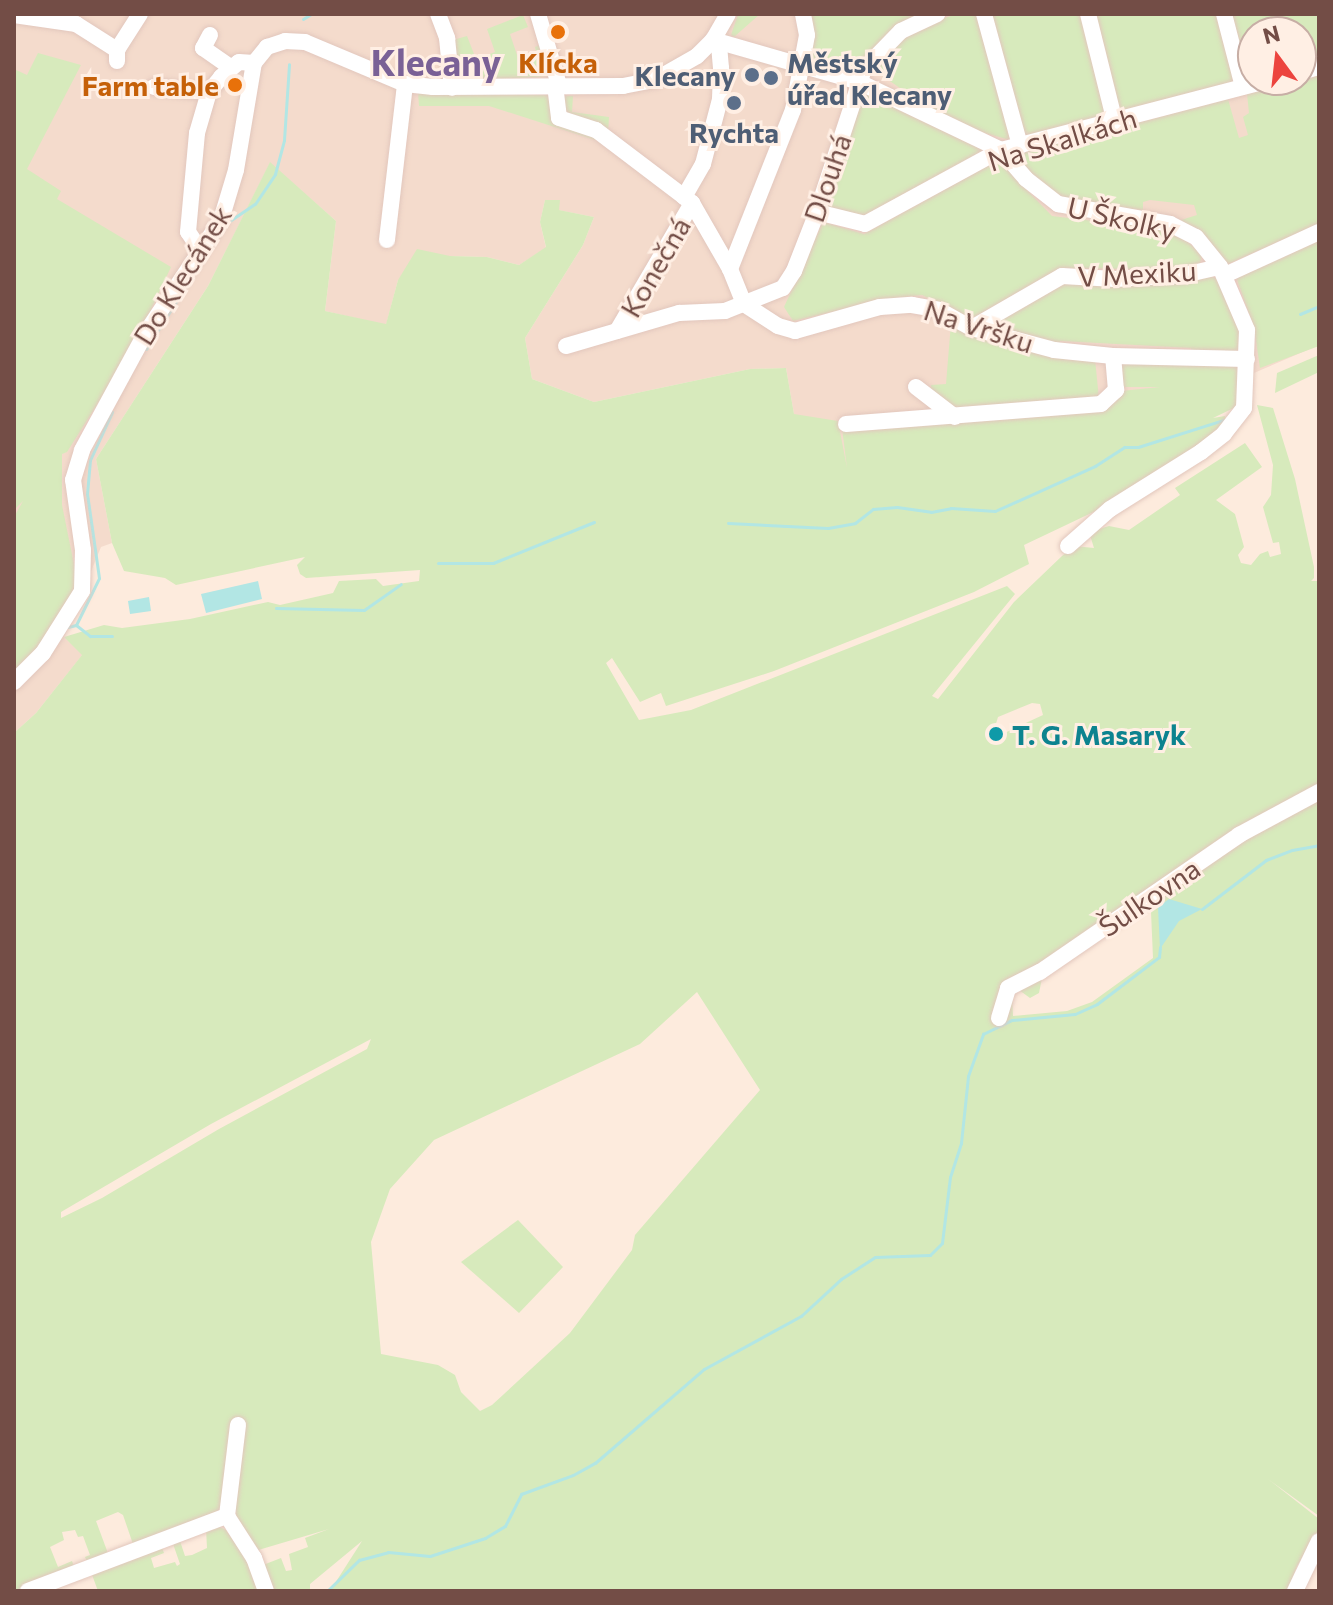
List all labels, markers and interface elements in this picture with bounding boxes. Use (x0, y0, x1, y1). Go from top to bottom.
north arrow (1237, 16, 1317, 96)
text: N (1260, 19, 1283, 49)
marker: Klícka (549, 23, 567, 41)
district label: Klecany (371, 40, 501, 84)
place label: Klícka (518, 45, 598, 79)
place label: Městský úřad Klecany (787, 45, 952, 111)
place label: Klecany (635, 58, 736, 92)
marker: Klecany (743, 66, 761, 84)
place label: Farm table (82, 68, 219, 102)
marker: Městský úřad Klecany (762, 69, 780, 87)
marker: Farm table (226, 76, 244, 94)
marker: Rychta (725, 94, 743, 112)
street label: Na Skalkách (983, 100, 1141, 178)
place label: Rychta (689, 115, 779, 149)
street label: Dlouhá (796, 130, 858, 226)
street label: U Školky (1064, 189, 1180, 247)
street label: Do Klecánek (126, 199, 238, 351)
street label: Konečná (613, 211, 697, 323)
street label: V Mexiku (1077, 253, 1197, 293)
street label: Na Vršku (920, 293, 1038, 359)
place label: T. G. Masaryk (1012, 717, 1186, 751)
marker: T. G. Masaryk (987, 725, 1005, 743)
street label: Šulkovna (1092, 851, 1206, 943)

